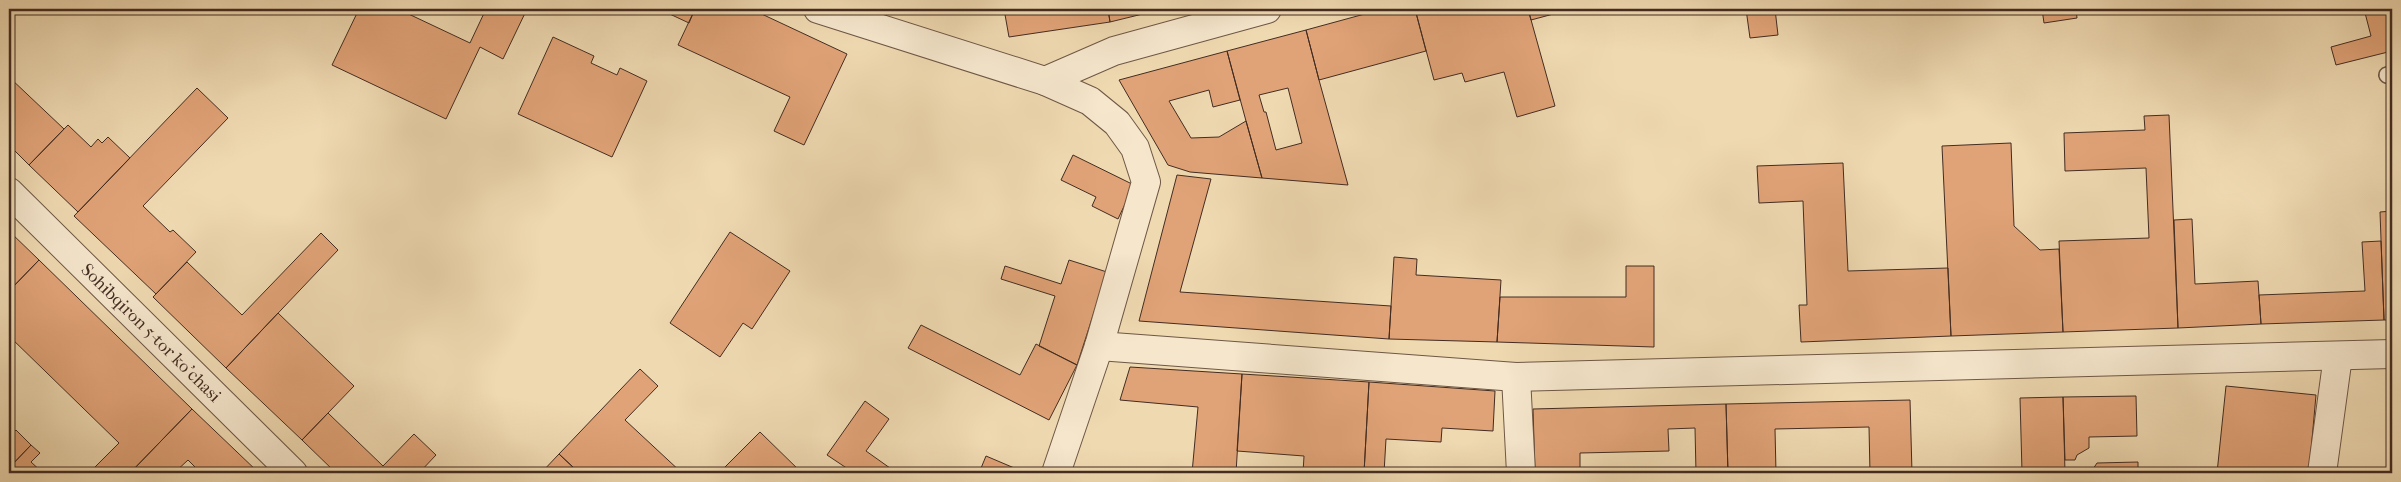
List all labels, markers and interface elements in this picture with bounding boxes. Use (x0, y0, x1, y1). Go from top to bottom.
street label: Sohibqiron 5-tor ko'chasi (77, 259, 226, 407)

